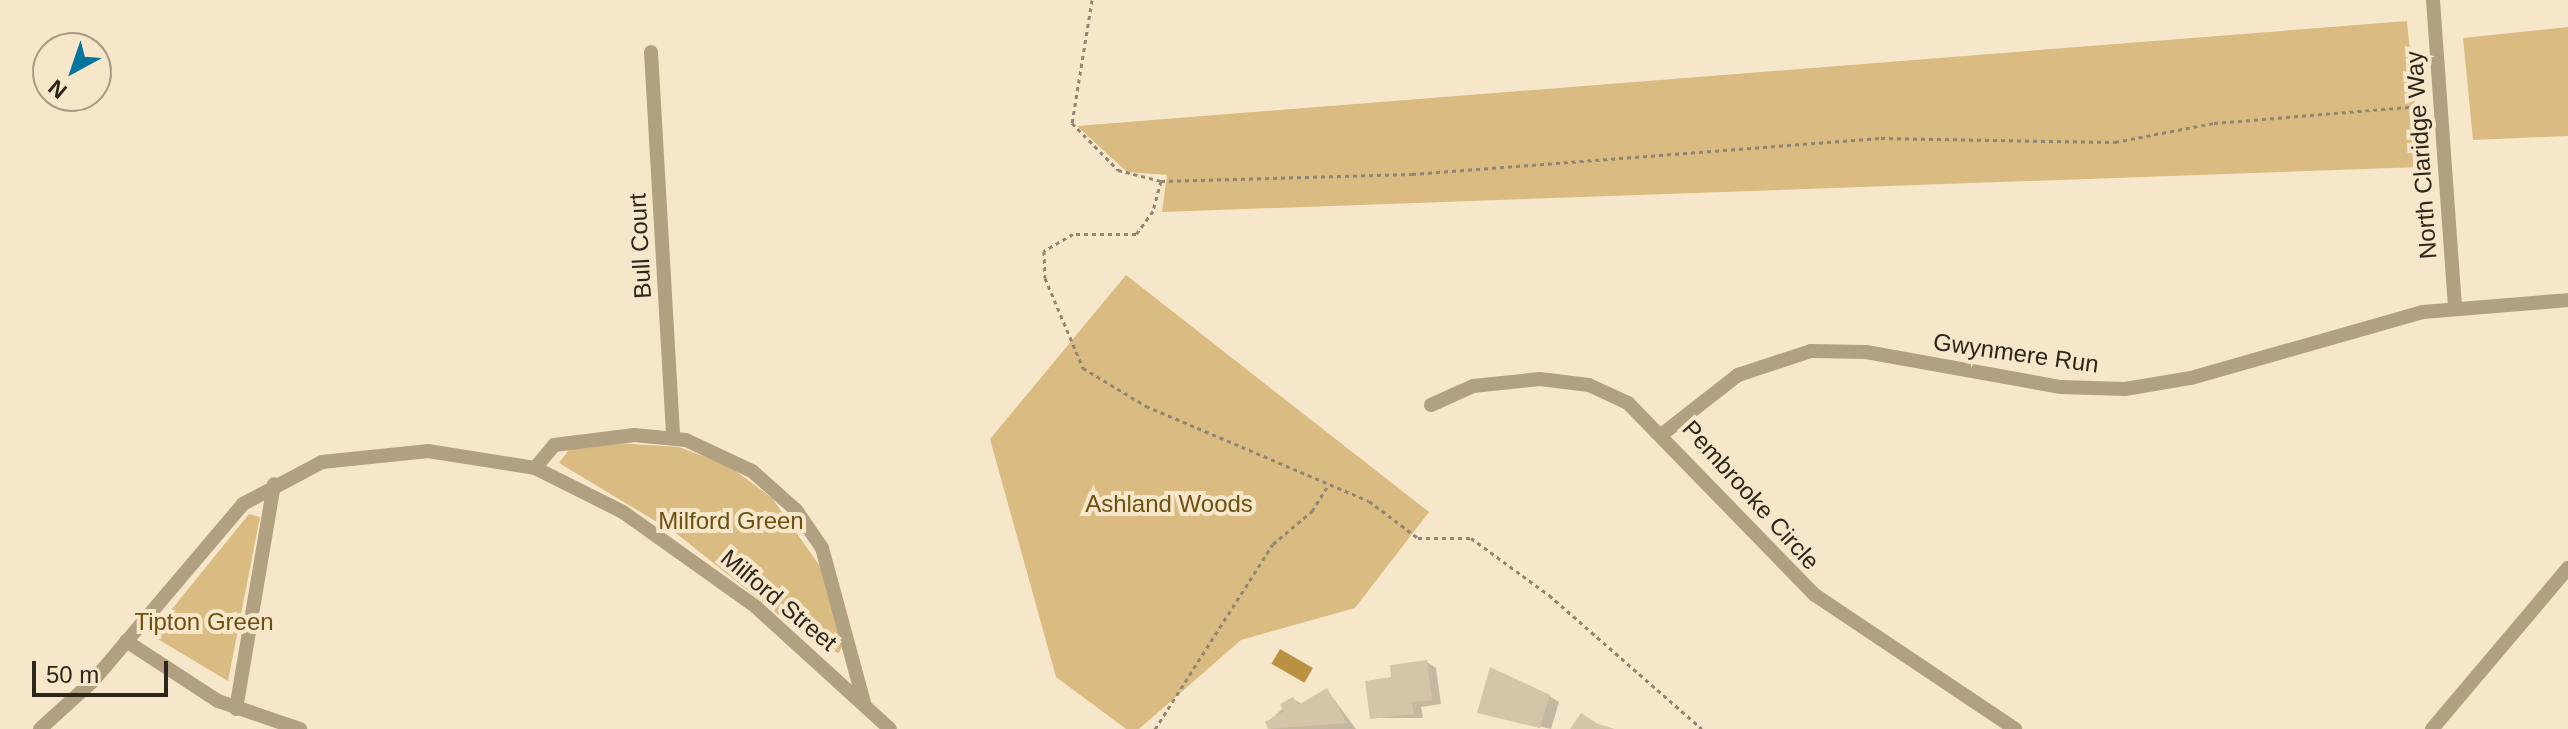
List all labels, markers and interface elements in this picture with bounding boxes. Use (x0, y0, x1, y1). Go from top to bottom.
north arrow (32, 32, 112, 112)
street label: North Claridge Way (2399, 50, 2443, 260)
text: N (43, 75, 72, 104)
street label: Bull Court (623, 193, 657, 299)
street label: Gwynmere Run (1931, 327, 2101, 379)
street label: Pembrooke Circle (1676, 414, 1826, 576)
park label: Ashland Woods (1085, 490, 1253, 518)
park label: Milford Green (658, 507, 804, 535)
street label: Milford Street (715, 543, 843, 657)
park label: Tipton Green (134, 608, 274, 636)
scale bar (36, 645, 172, 695)
text: 50 m (46, 661, 99, 688)

